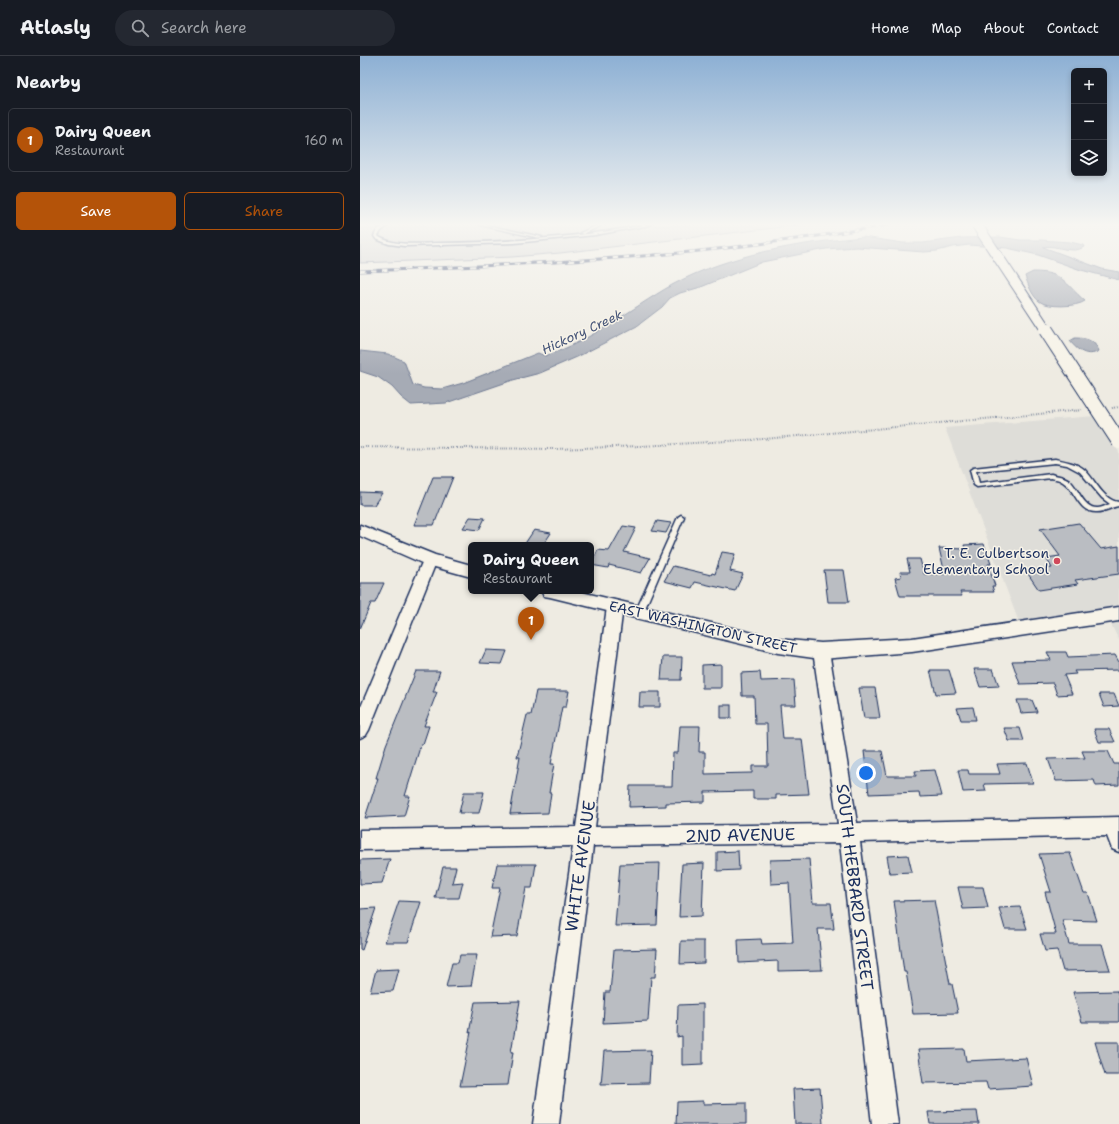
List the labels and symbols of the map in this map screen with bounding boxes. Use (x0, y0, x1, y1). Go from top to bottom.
water label: Hickory Creek (539, 306, 626, 358)
place label: T. E. Culbertson Elementary School (923, 544, 1050, 578)
marker: T. E. Culbertson Elementary School (1052, 556, 1062, 566)
street label: EAST WASHINGTON STREET (607, 597, 799, 657)
pin: 1 (518, 607, 544, 640)
your location (856, 763, 876, 783)
street label: SOUTH HEBBARD STREET (831, 783, 879, 992)
street label: WHITE AVENUE (560, 799, 600, 933)
street label: 2ND AVENUE (685, 823, 795, 847)

